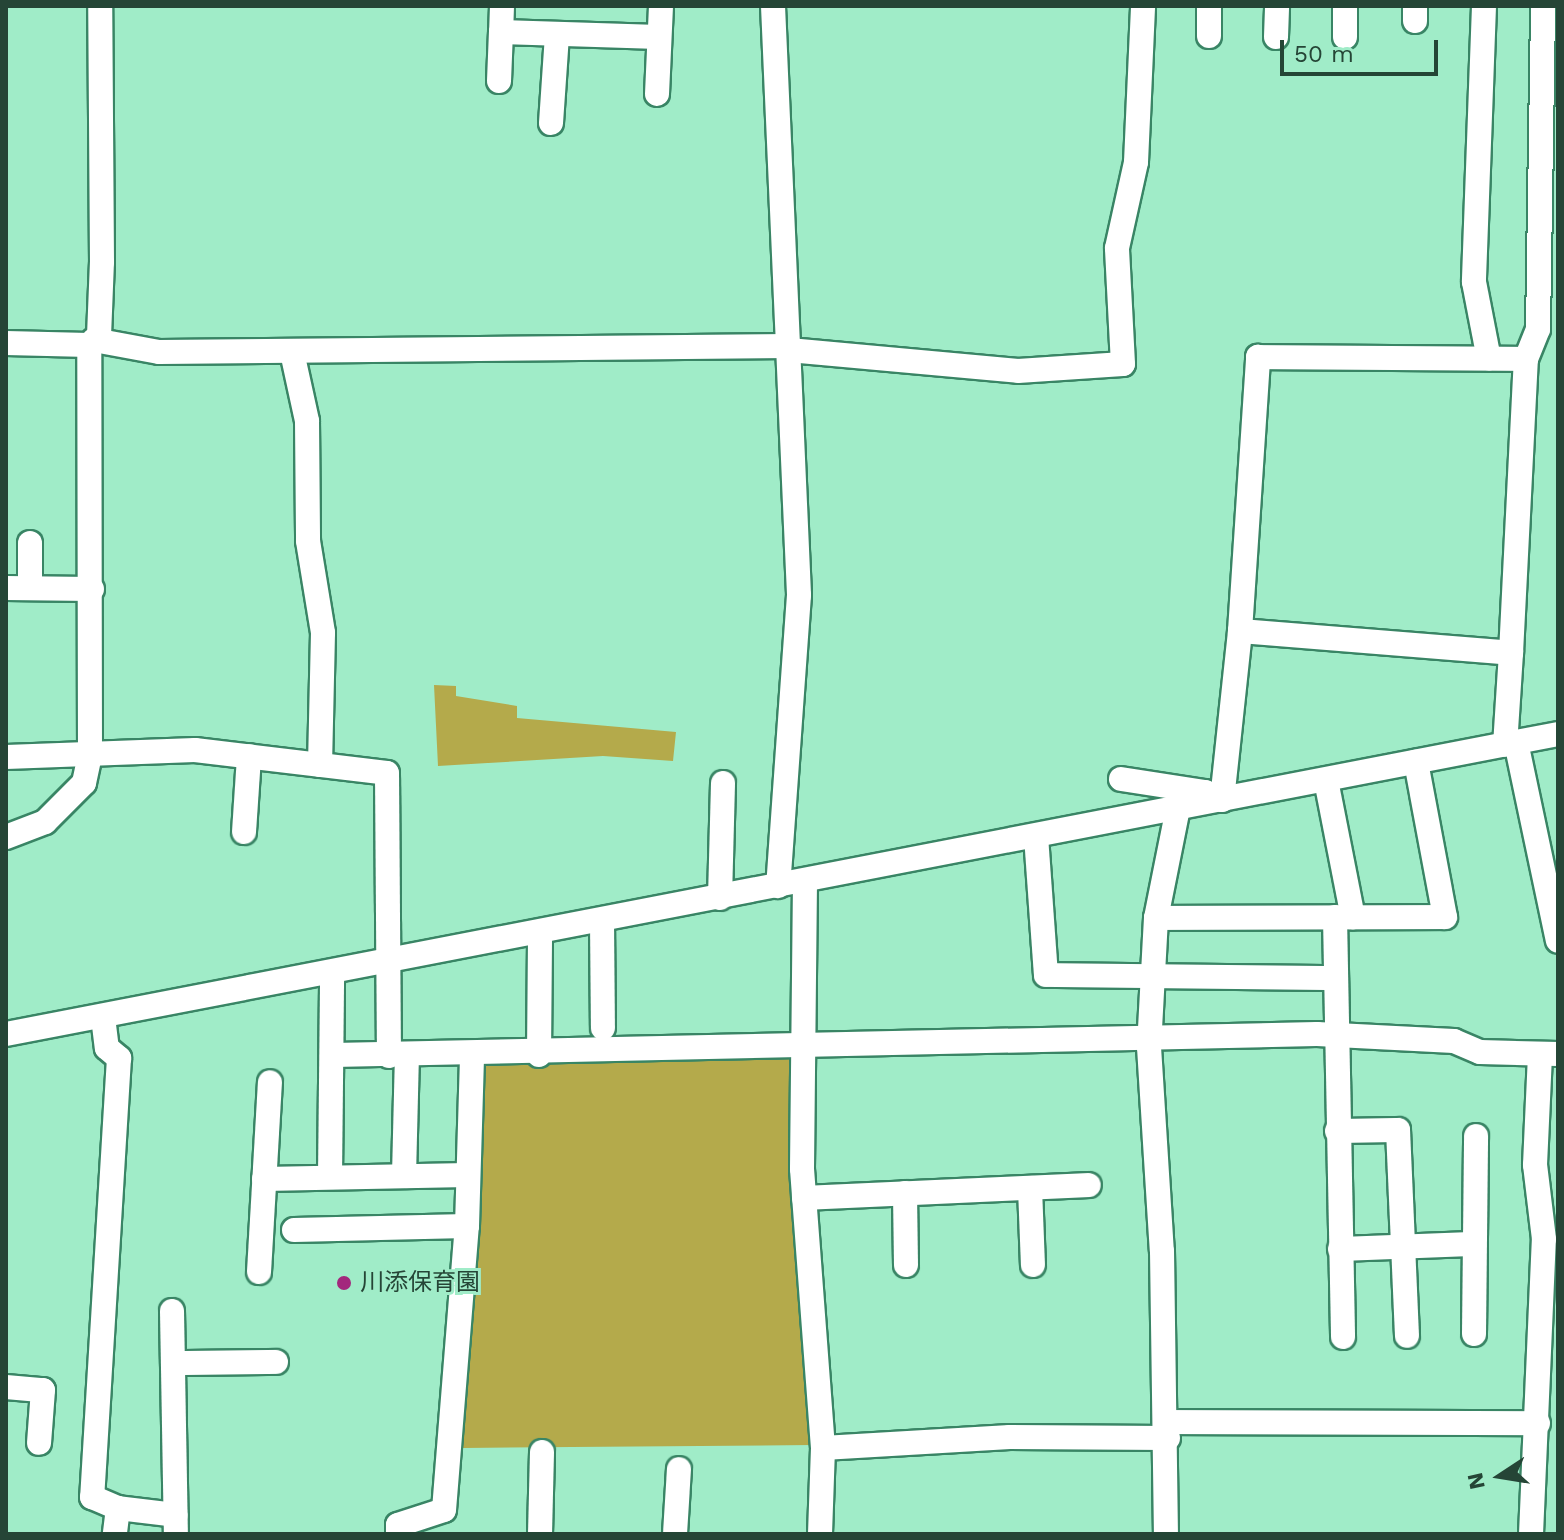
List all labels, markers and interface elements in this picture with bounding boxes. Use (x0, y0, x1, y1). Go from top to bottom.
scale bar (1284, 24, 1442, 74)
text: 50 m (1294, 40, 1354, 68)
place label: 川添保育園 (360, 1269, 480, 1297)
marker: 川添保育園 (335, 1274, 353, 1292)
north arrow (1460, 1436, 1540, 1516)
text: N (1462, 1471, 1490, 1492)

